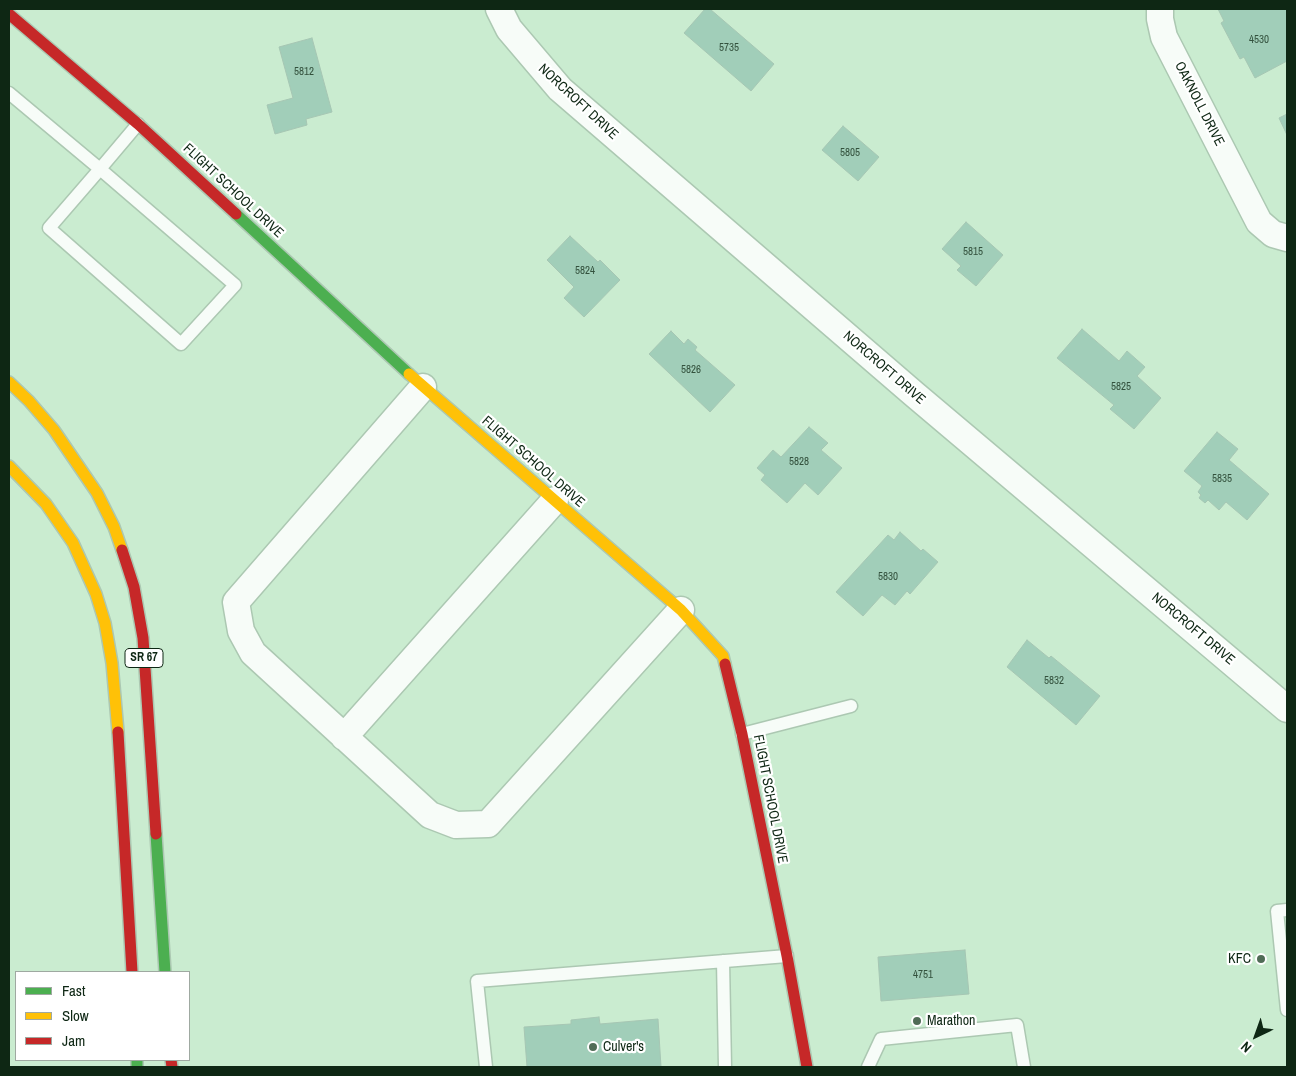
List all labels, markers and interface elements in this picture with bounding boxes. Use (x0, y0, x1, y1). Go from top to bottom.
house number: 4530 (1249, 33, 1269, 47)
house number: 5735 (719, 41, 739, 55)
street label: OAKNOLL DRIVE (1171, 59, 1227, 149)
street label: NORCROFT DRIVE (534, 61, 622, 143)
house number: 5812 (294, 65, 314, 79)
street label: FLIGHT SCHOOL DRIVE (179, 140, 287, 242)
house number: 5805 (840, 146, 860, 160)
house number: 5815 (963, 245, 983, 259)
house number: 5824 (575, 264, 595, 278)
street label: NORCROFT DRIVE (840, 328, 928, 408)
house number: 5826 (681, 363, 701, 377)
house number: 5825 (1111, 380, 1131, 394)
street label: FLIGHT SCHOOL DRIVE (478, 413, 588, 511)
house number: 5828 (789, 455, 809, 469)
house number: 5835 (1212, 472, 1232, 486)
house number: 5830 (878, 570, 898, 584)
street label: NORCROFT DRIVE (1148, 589, 1238, 669)
road number: SR 67 (125, 648, 163, 668)
house number: 5832 (1044, 674, 1064, 688)
street label: FLIGHT SCHOOL DRIVE (749, 733, 791, 865)
place label: KFC (1228, 951, 1251, 967)
marker: KFC (1255, 953, 1267, 965)
house number: 4751 (913, 968, 933, 982)
legend (15, 971, 190, 1061)
text: Fast (62, 980, 85, 1001)
text: Slow (62, 1005, 89, 1026)
north arrow (1231, 1011, 1281, 1061)
place label: Marathon (927, 1013, 975, 1029)
marker: Marathon (911, 1015, 923, 1027)
text: Jam (62, 1030, 85, 1051)
text: N (1237, 1038, 1255, 1057)
place label: Culver's (603, 1039, 644, 1055)
marker: Culver's (587, 1041, 599, 1053)

